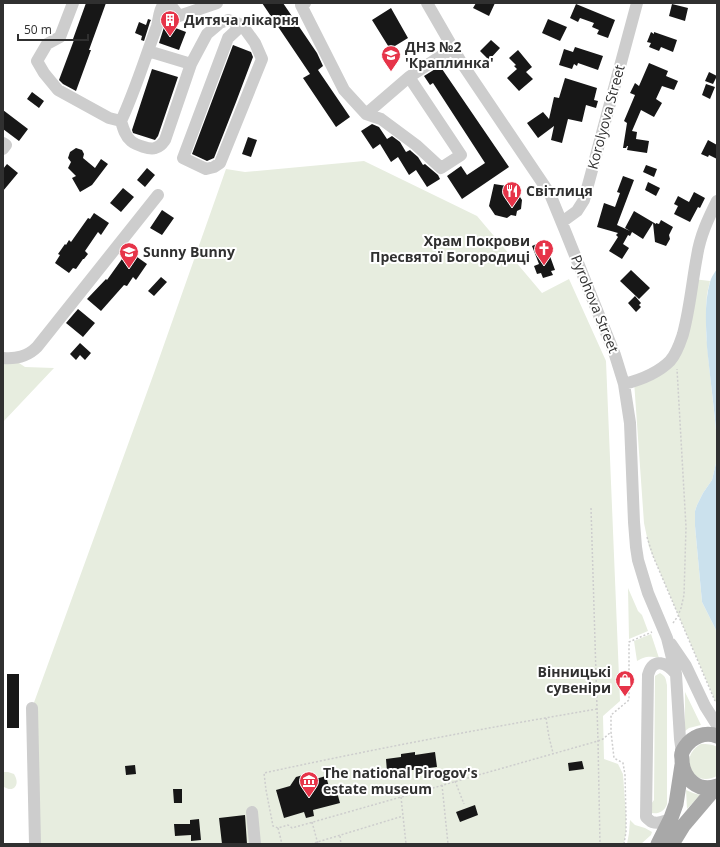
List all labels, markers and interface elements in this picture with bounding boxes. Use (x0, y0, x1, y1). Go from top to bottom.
building icon: Дитяча лікарня (159, 9, 181, 37)
place label: Дитяча лікарня (184, 10, 299, 29)
scale bar (18, 16, 88, 42)
text: 50 m (24, 21, 52, 38)
place label: ДНЗ №2 'Краплинка' (405, 37, 494, 72)
school or university icon: ДНЗ №2 'Краплинка' (380, 44, 402, 72)
street label: Korolyova Street (582, 62, 629, 171)
restaurant icon: Світлиця (501, 180, 523, 208)
place label: Світлиця (526, 181, 593, 200)
place label: Храм Покрови Пресвятої Богородиці (370, 231, 530, 266)
church icon: Храм Покрови Пресвятої Богородиці (533, 238, 555, 266)
school or university icon: Sunny Bunny (118, 241, 140, 269)
place label: Sunny Bunny (143, 242, 235, 261)
street label: Pyrohova Street (567, 252, 624, 356)
place label: Вінницькі сувеніри (538, 662, 611, 697)
shop icon: Вінницькі сувеніри (614, 669, 636, 697)
place label: The national Pirogov's estate museum (323, 763, 478, 798)
museum icon: The national Pirogov's estate museum (298, 770, 320, 798)

